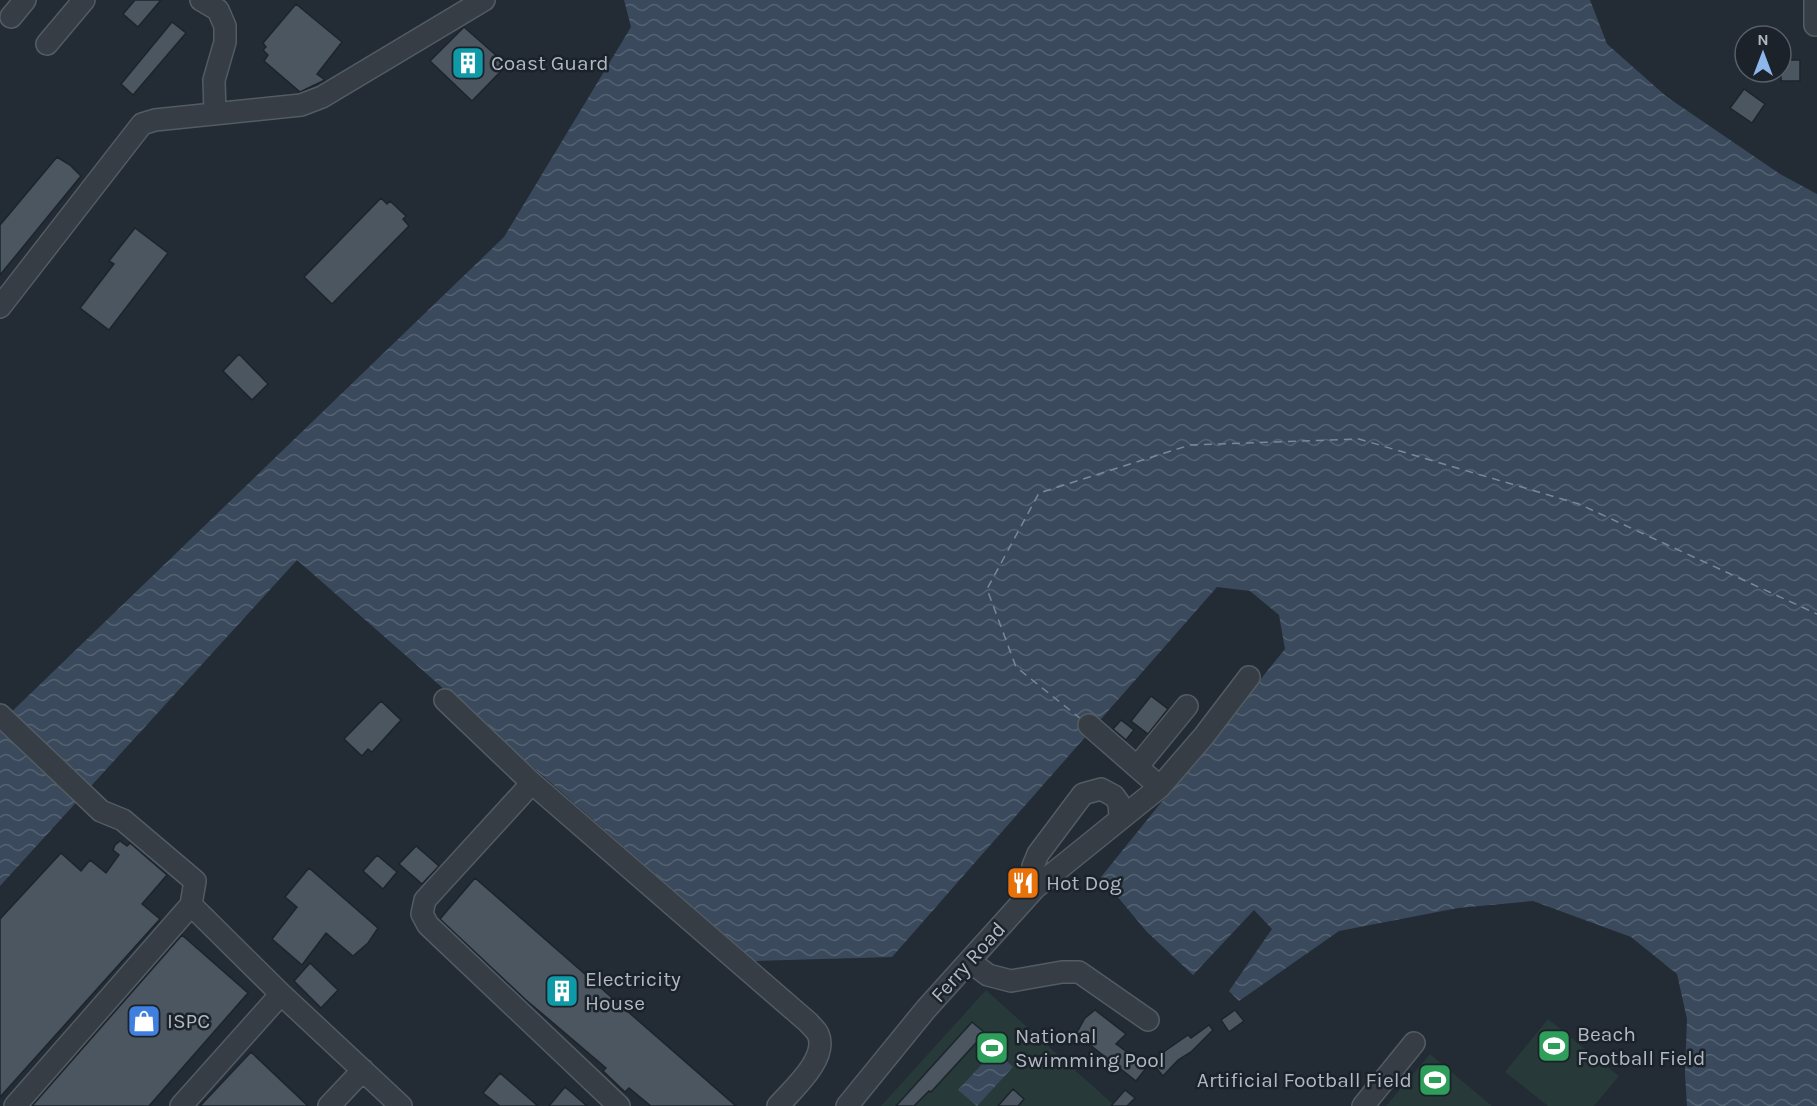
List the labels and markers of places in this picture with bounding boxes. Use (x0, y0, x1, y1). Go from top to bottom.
building icon: Coast Guard (450, 45, 486, 81)
place label: Coast Guard (491, 51, 609, 75)
restaurant icon: Hot Dog (1005, 865, 1041, 901)
place label: Hot Dog (1046, 871, 1122, 895)
place label: Electricity House (585, 967, 681, 1015)
building icon: Electricity House (544, 973, 580, 1009)
shop icon: ISPC (126, 1003, 162, 1039)
place label: ISPC (167, 1009, 210, 1033)
place label: Beach Football Field (1577, 1022, 1705, 1070)
place label: National Swimming Pool (1015, 1024, 1165, 1072)
sports icon: Beach Football Field (1536, 1028, 1572, 1064)
sports icon: National Swimming Pool (974, 1030, 1010, 1066)
sports icon: Artificial Football Field (1417, 1062, 1453, 1098)
place label: Artificial Football Field (1197, 1068, 1412, 1092)

